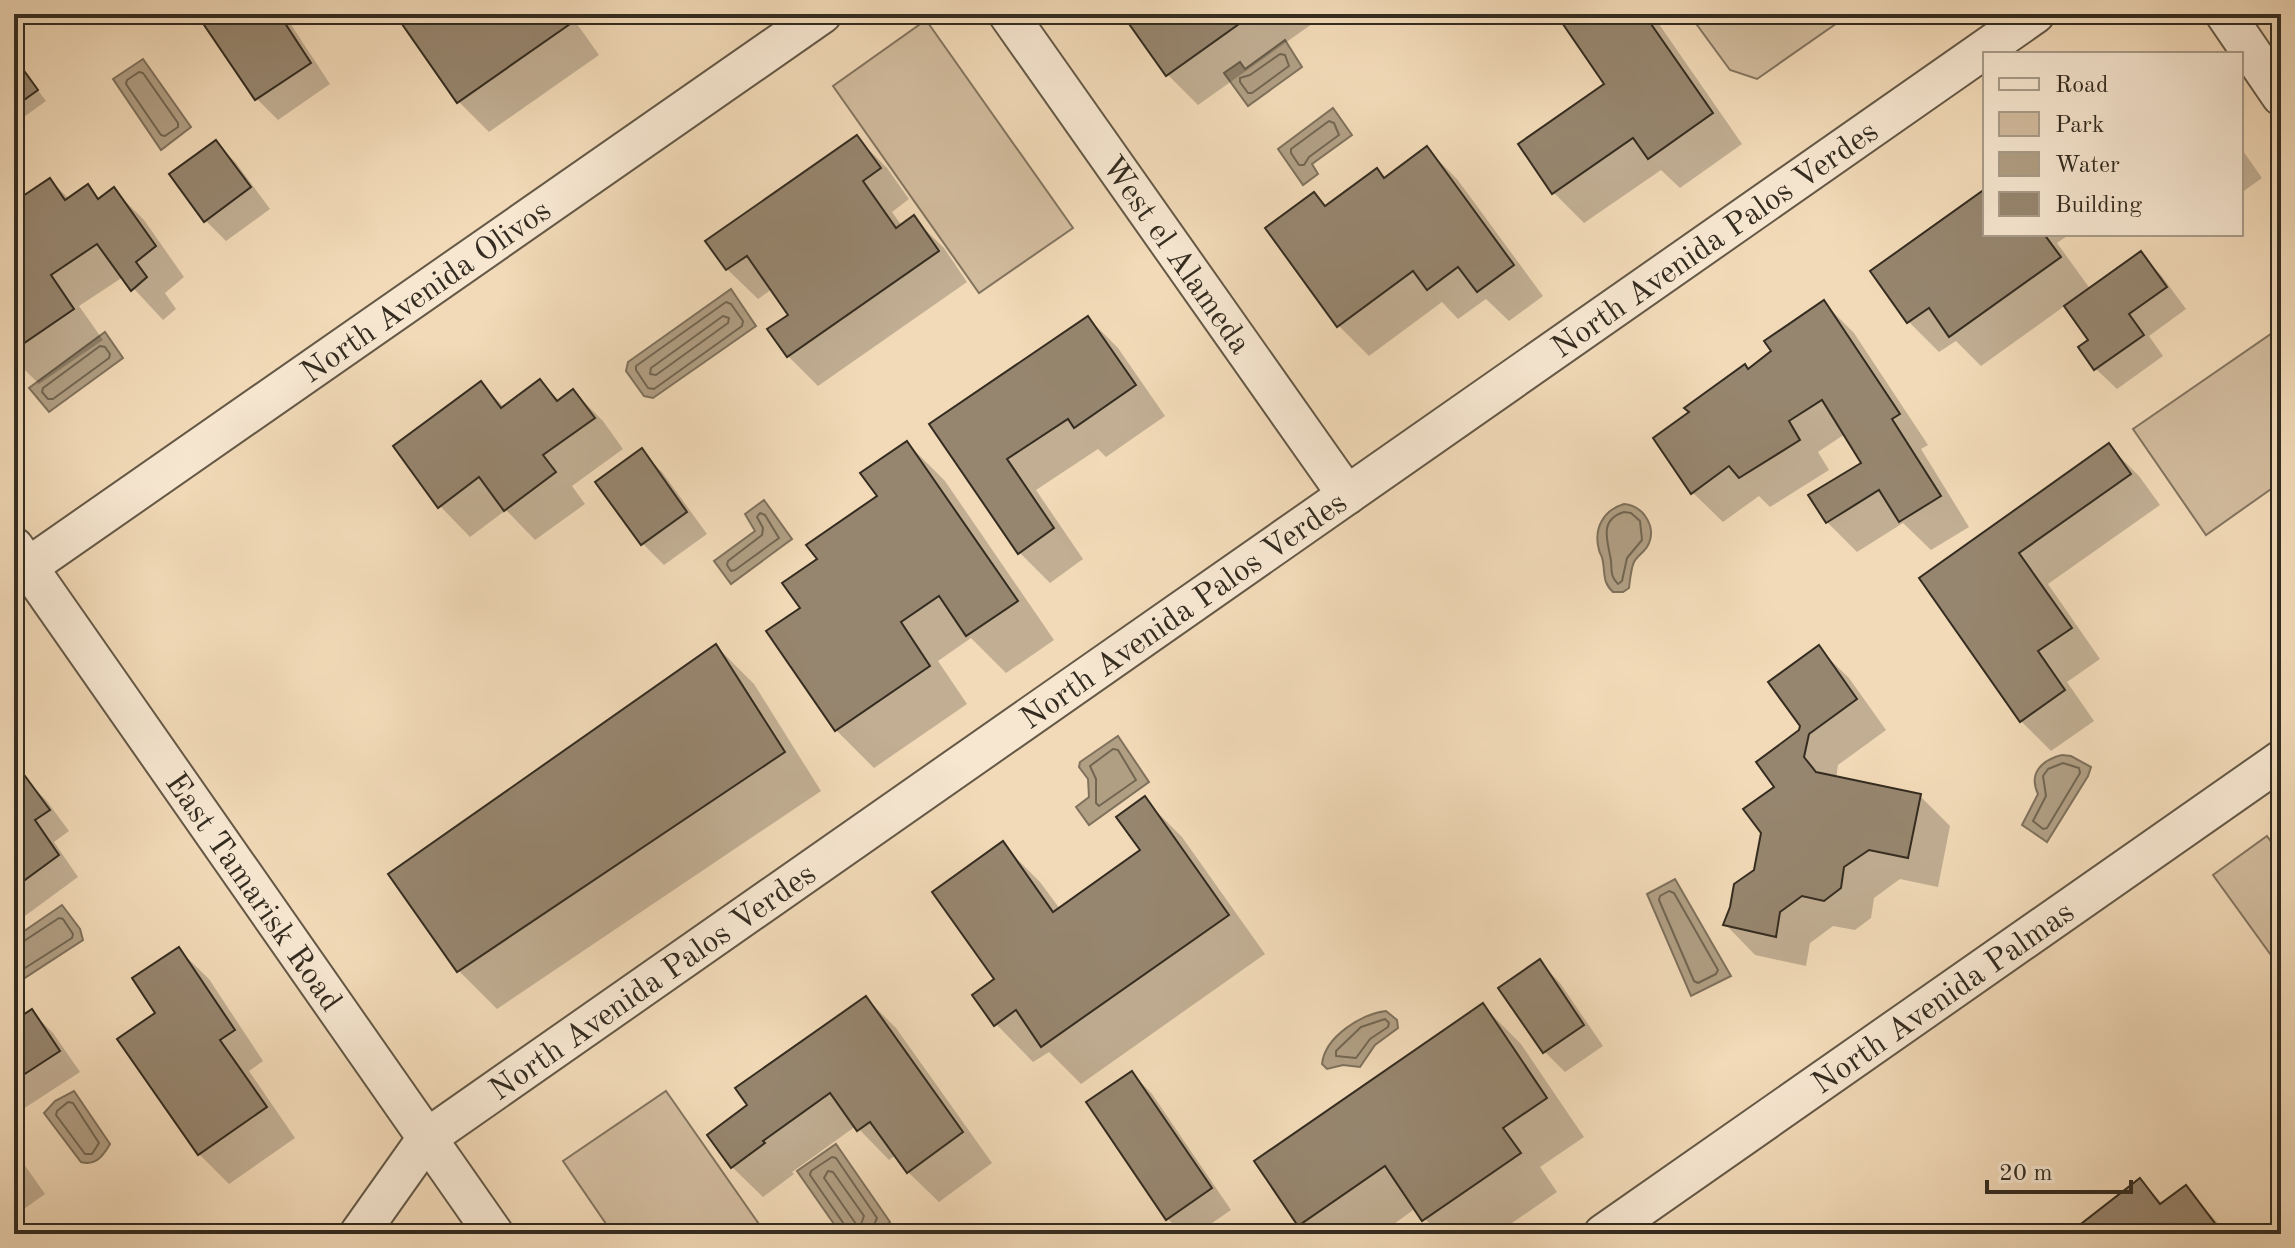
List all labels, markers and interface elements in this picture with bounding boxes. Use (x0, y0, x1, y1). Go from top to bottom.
legend (1983, 52, 2243, 236)
text: Road (2055, 74, 2108, 98)
text: Park (2055, 114, 2104, 138)
street label: North Avenida Palos Verdes (1547, 116, 1885, 366)
street label: West el Alameda (1094, 151, 1255, 361)
text: Water (2055, 154, 2120, 178)
text: Building (2055, 194, 2142, 218)
street label: North Avenida Olivos (296, 195, 558, 391)
street label: North Avenida Palos Verdes (1016, 487, 1354, 737)
street label: East Tamarisk Road (158, 768, 346, 1018)
street label: North Avenida Palos Verdes (485, 859, 822, 1108)
street label: North Avenida Palmas (1807, 897, 2081, 1102)
scale bar (1987, 1144, 2131, 1194)
text: 20 m (1999, 1162, 2053, 1186)

